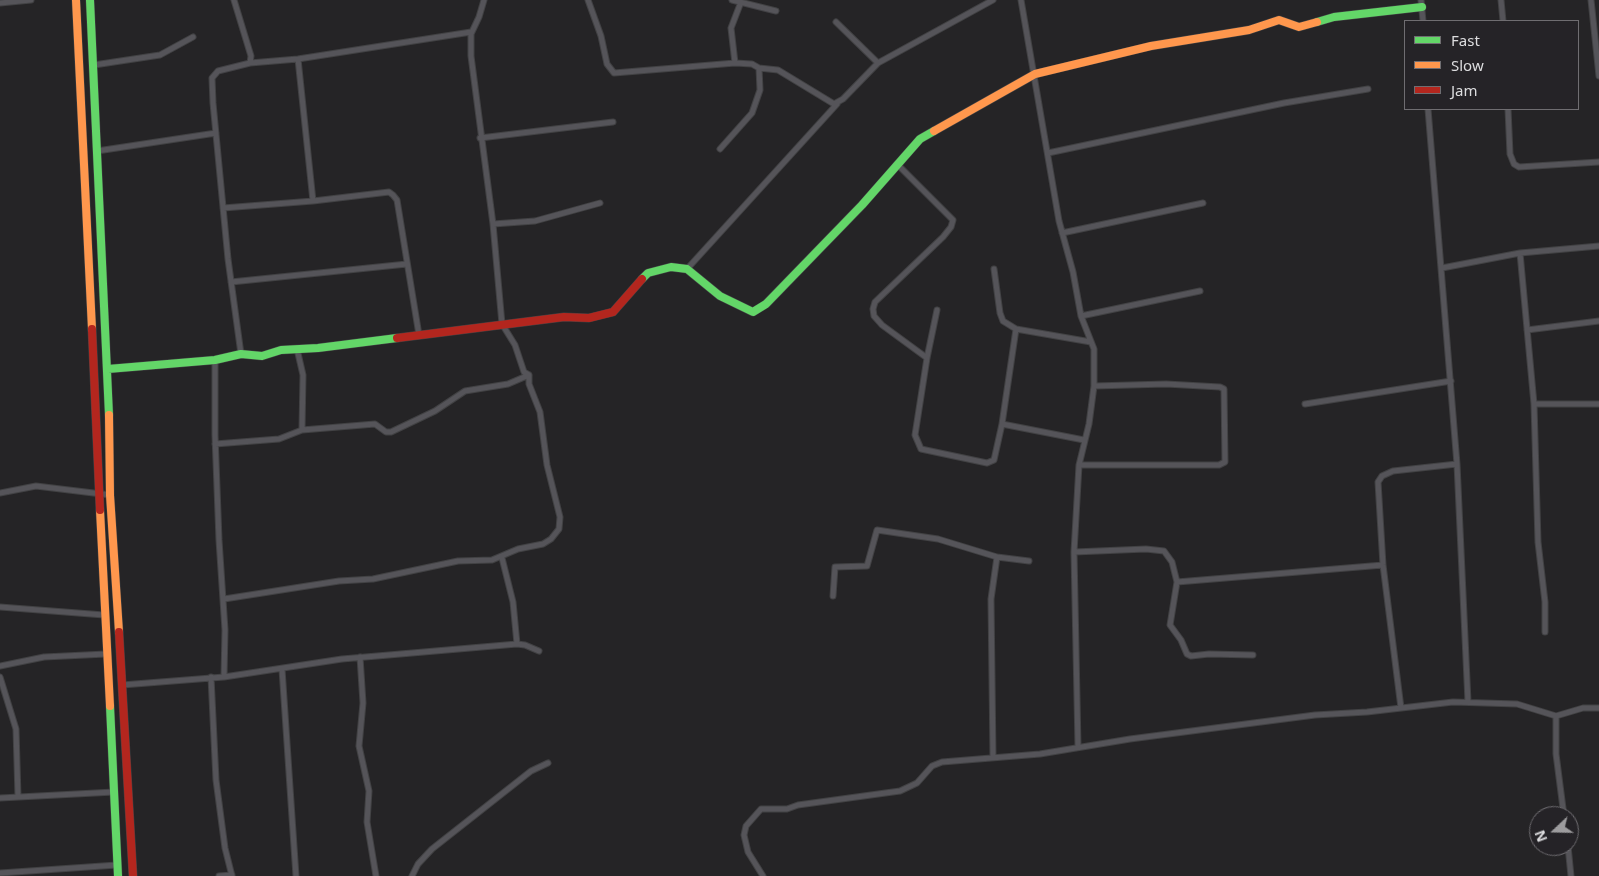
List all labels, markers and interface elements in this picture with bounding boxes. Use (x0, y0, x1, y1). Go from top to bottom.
legend (1404, 20, 1579, 110)
text: Fast (1451, 30, 1480, 50)
text: Slow (1451, 55, 1484, 75)
text: Jam (1451, 80, 1478, 100)
north arrow (1529, 806, 1579, 856)
text: N (1530, 827, 1551, 845)

